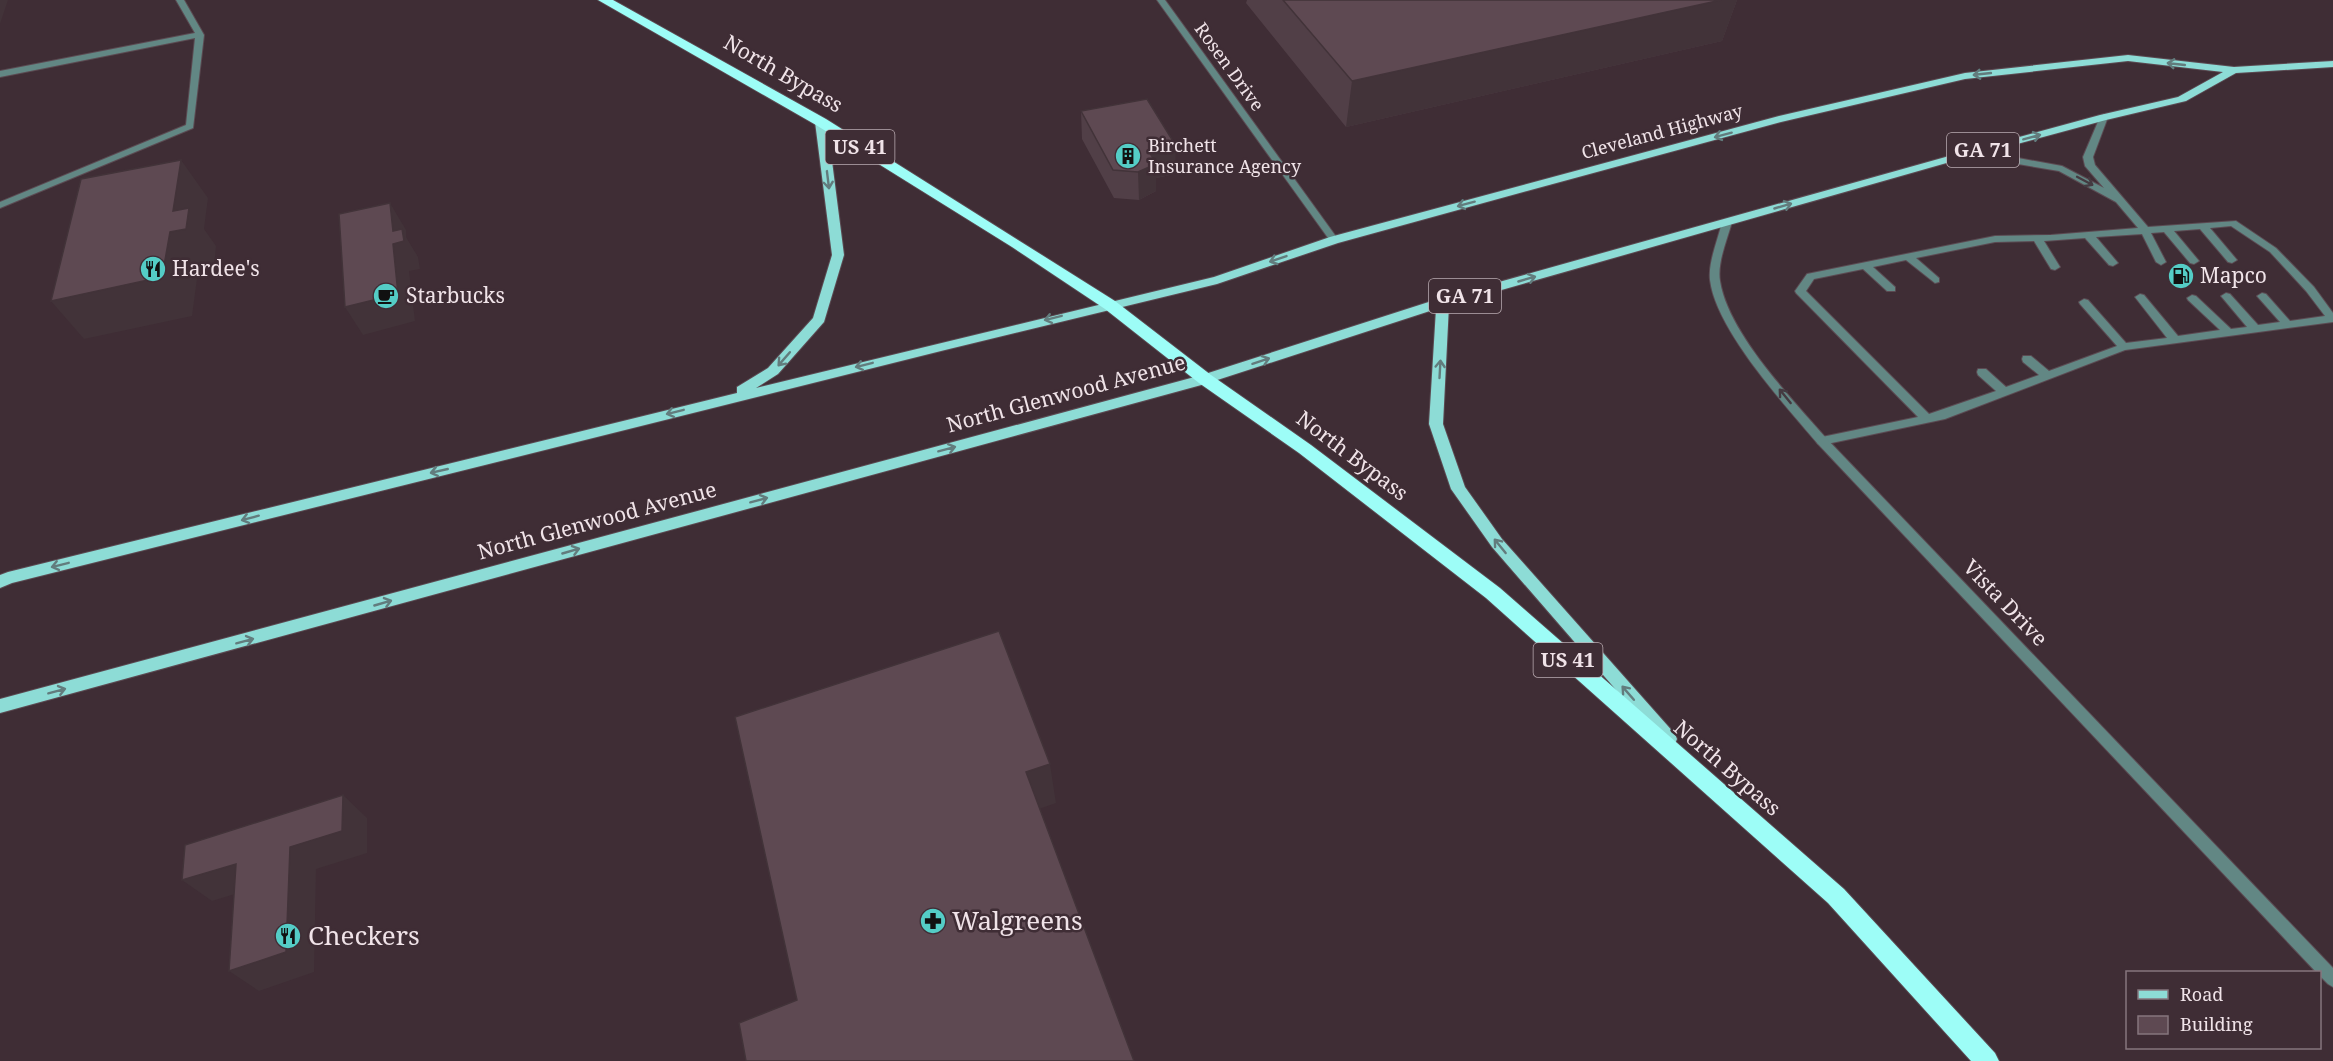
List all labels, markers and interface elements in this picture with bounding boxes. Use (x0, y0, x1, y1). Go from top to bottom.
street label: Rosen Drive (1190, 17, 1270, 115)
street label: North Bypass (719, 28, 848, 119)
one-way arrow (2166, 58, 2186, 69)
one-way arrow (1973, 69, 1992, 80)
street label: Cleveland Highway (1578, 98, 1746, 164)
one-way arrow (1714, 129, 1733, 141)
road number: US 41 (826, 130, 894, 164)
one-way arrow (2022, 131, 2041, 142)
place label: Birchett Insurance Agency (1148, 133, 1302, 178)
road number: GA 71 (1947, 133, 2019, 167)
building icon: Birchett Insurance Agency (1113, 141, 1143, 171)
one-way arrow (823, 170, 834, 190)
one-way arrow (2076, 175, 2093, 187)
one-way arrow (1457, 198, 1476, 210)
one-way arrow (1773, 200, 1792, 211)
restaurant icon: Hardee's (138, 254, 168, 284)
place label: Hardee's (172, 254, 260, 282)
one-way arrow (1269, 254, 1288, 265)
fuel station icon: Mapco (2166, 261, 2196, 291)
place label: Mapco (2200, 261, 2267, 289)
one-way arrow (1517, 272, 1536, 284)
road number: GA 71 (1429, 279, 1501, 313)
cafe icon: Starbucks (371, 281, 401, 311)
place label: Starbucks (406, 281, 505, 309)
one-way arrow (1044, 313, 1063, 325)
street label: North Glenwood Avenue (943, 348, 1188, 438)
one-way arrow (777, 351, 791, 366)
one-way arrow (1251, 355, 1270, 366)
one-way arrow (855, 359, 874, 371)
one-way arrow (1435, 359, 1446, 379)
one-way arrow (1778, 388, 1791, 404)
street label: North Bypass (1291, 404, 1414, 506)
one-way arrow (665, 407, 684, 419)
one-way arrow (937, 443, 956, 454)
one-way arrow (430, 466, 449, 478)
street label: North Glenwood Avenue (474, 475, 719, 565)
one-way arrow (749, 494, 768, 505)
one-way arrow (240, 513, 259, 525)
one-way arrow (1493, 539, 1507, 554)
one-way arrow (561, 545, 580, 556)
street label: Vista Drive (1957, 553, 2054, 652)
one-way arrow (51, 559, 70, 571)
one-way arrow (373, 597, 392, 609)
one-way arrow (235, 635, 254, 646)
road number: US 41 (1534, 643, 1602, 677)
one-way arrow (47, 684, 66, 696)
one-way arrow (1621, 686, 1635, 701)
street label: North Bypass (1668, 713, 1787, 821)
place label: Walgreens (952, 902, 1083, 938)
pharmacy icon: Walgreens (918, 906, 948, 936)
place label: Checkers (308, 917, 420, 953)
restaurant icon: Checkers (273, 921, 303, 951)
legend (2126, 971, 2321, 1049)
text: Road (2180, 982, 2223, 1006)
text: Building (2180, 1012, 2253, 1036)

